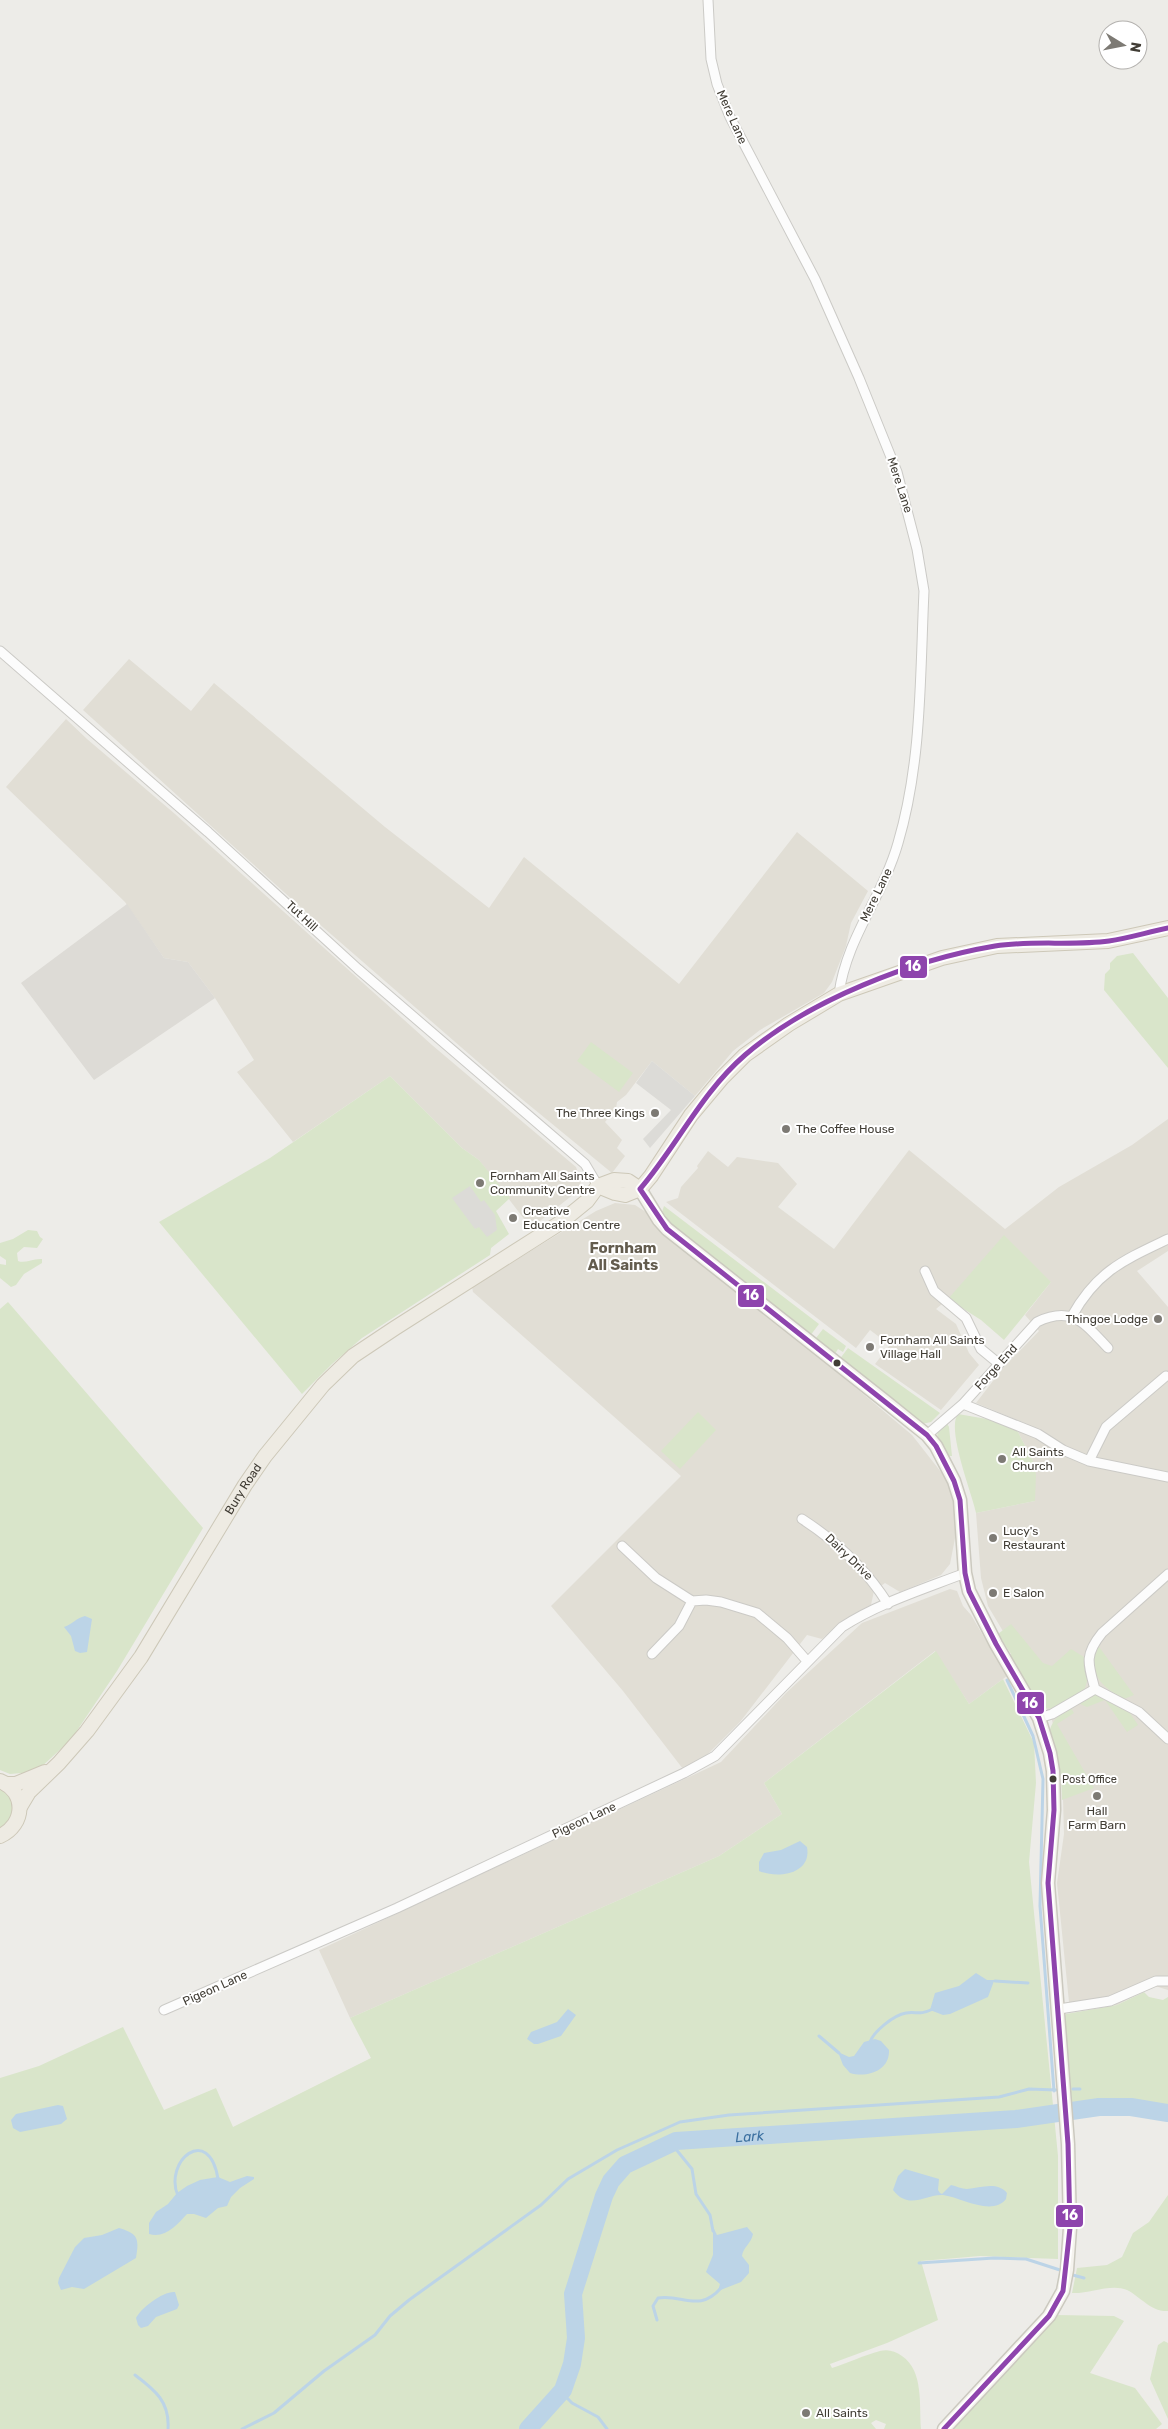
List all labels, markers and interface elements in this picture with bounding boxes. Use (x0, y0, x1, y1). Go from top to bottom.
north arrow (1098, 20, 1148, 70)
text: N (1126, 41, 1145, 54)
street label: Mere Lane (714, 88, 750, 146)
street label: Mere Lane (884, 455, 916, 515)
street label: Mere Lane (857, 866, 895, 924)
street label: Tut Hill (283, 898, 321, 934)
line badge: 16 (899, 955, 928, 979)
text: 16 (905, 958, 921, 975)
place label: The Three Kings (556, 1106, 645, 1120)
marker: The Three Kings (649, 1107, 661, 1119)
place label: The Coffee House (796, 1122, 895, 1136)
marker: The Coffee House (780, 1123, 792, 1135)
place label: Fornham All Saints Community Centre (490, 1169, 596, 1197)
marker: Fornham All Saints Community Centre (474, 1177, 486, 1189)
place label: Creative Education Centre (523, 1204, 620, 1232)
marker: Creative Education Centre (507, 1212, 519, 1224)
district label: Fornham All Saints (588, 1239, 658, 1274)
line badge: 16 (737, 1284, 765, 1308)
text: 16 (743, 1287, 759, 1304)
place label: Thingoe Lodge (1066, 1312, 1148, 1326)
marker: Thingoe Lodge (1152, 1313, 1164, 1325)
place label: Fornham All Saints Village Hall (880, 1333, 985, 1361)
marker: Fornham All Saints Village Hall (864, 1341, 876, 1353)
street label: Forge End (972, 1341, 1020, 1393)
unlabelled marker (832, 1358, 842, 1368)
place label: All Saints Church (1012, 1445, 1064, 1473)
marker: All Saints Church (996, 1453, 1008, 1465)
street label: Bury Road (222, 1461, 265, 1517)
place label: Lucy's Restaurant (1003, 1524, 1065, 1552)
street label: Dairy Drive (822, 1531, 876, 1583)
marker: Lucy's Restaurant (987, 1532, 999, 1544)
place label: E Salon (1003, 1586, 1044, 1600)
marker: E Salon (987, 1587, 999, 1599)
line badge: 16 (1016, 1691, 1045, 1715)
text: 16 (1022, 1695, 1038, 1712)
place label: Post Office (1062, 1773, 1117, 1786)
marker: Post Office (1048, 1774, 1058, 1784)
marker: Hall Farm Barn (1091, 1790, 1103, 1802)
street label: Pigeon Lane (550, 1799, 618, 1841)
place label: Hall Farm Barn (1068, 1804, 1126, 1832)
street label: Pigeon Lane (181, 1967, 250, 2008)
water label: Lark (735, 2127, 765, 2146)
line badge: 16 (1055, 2204, 1084, 2228)
text: 16 (1062, 2207, 1078, 2224)
place label: All Saints (816, 2406, 868, 2420)
marker: All Saints (800, 2407, 812, 2419)

